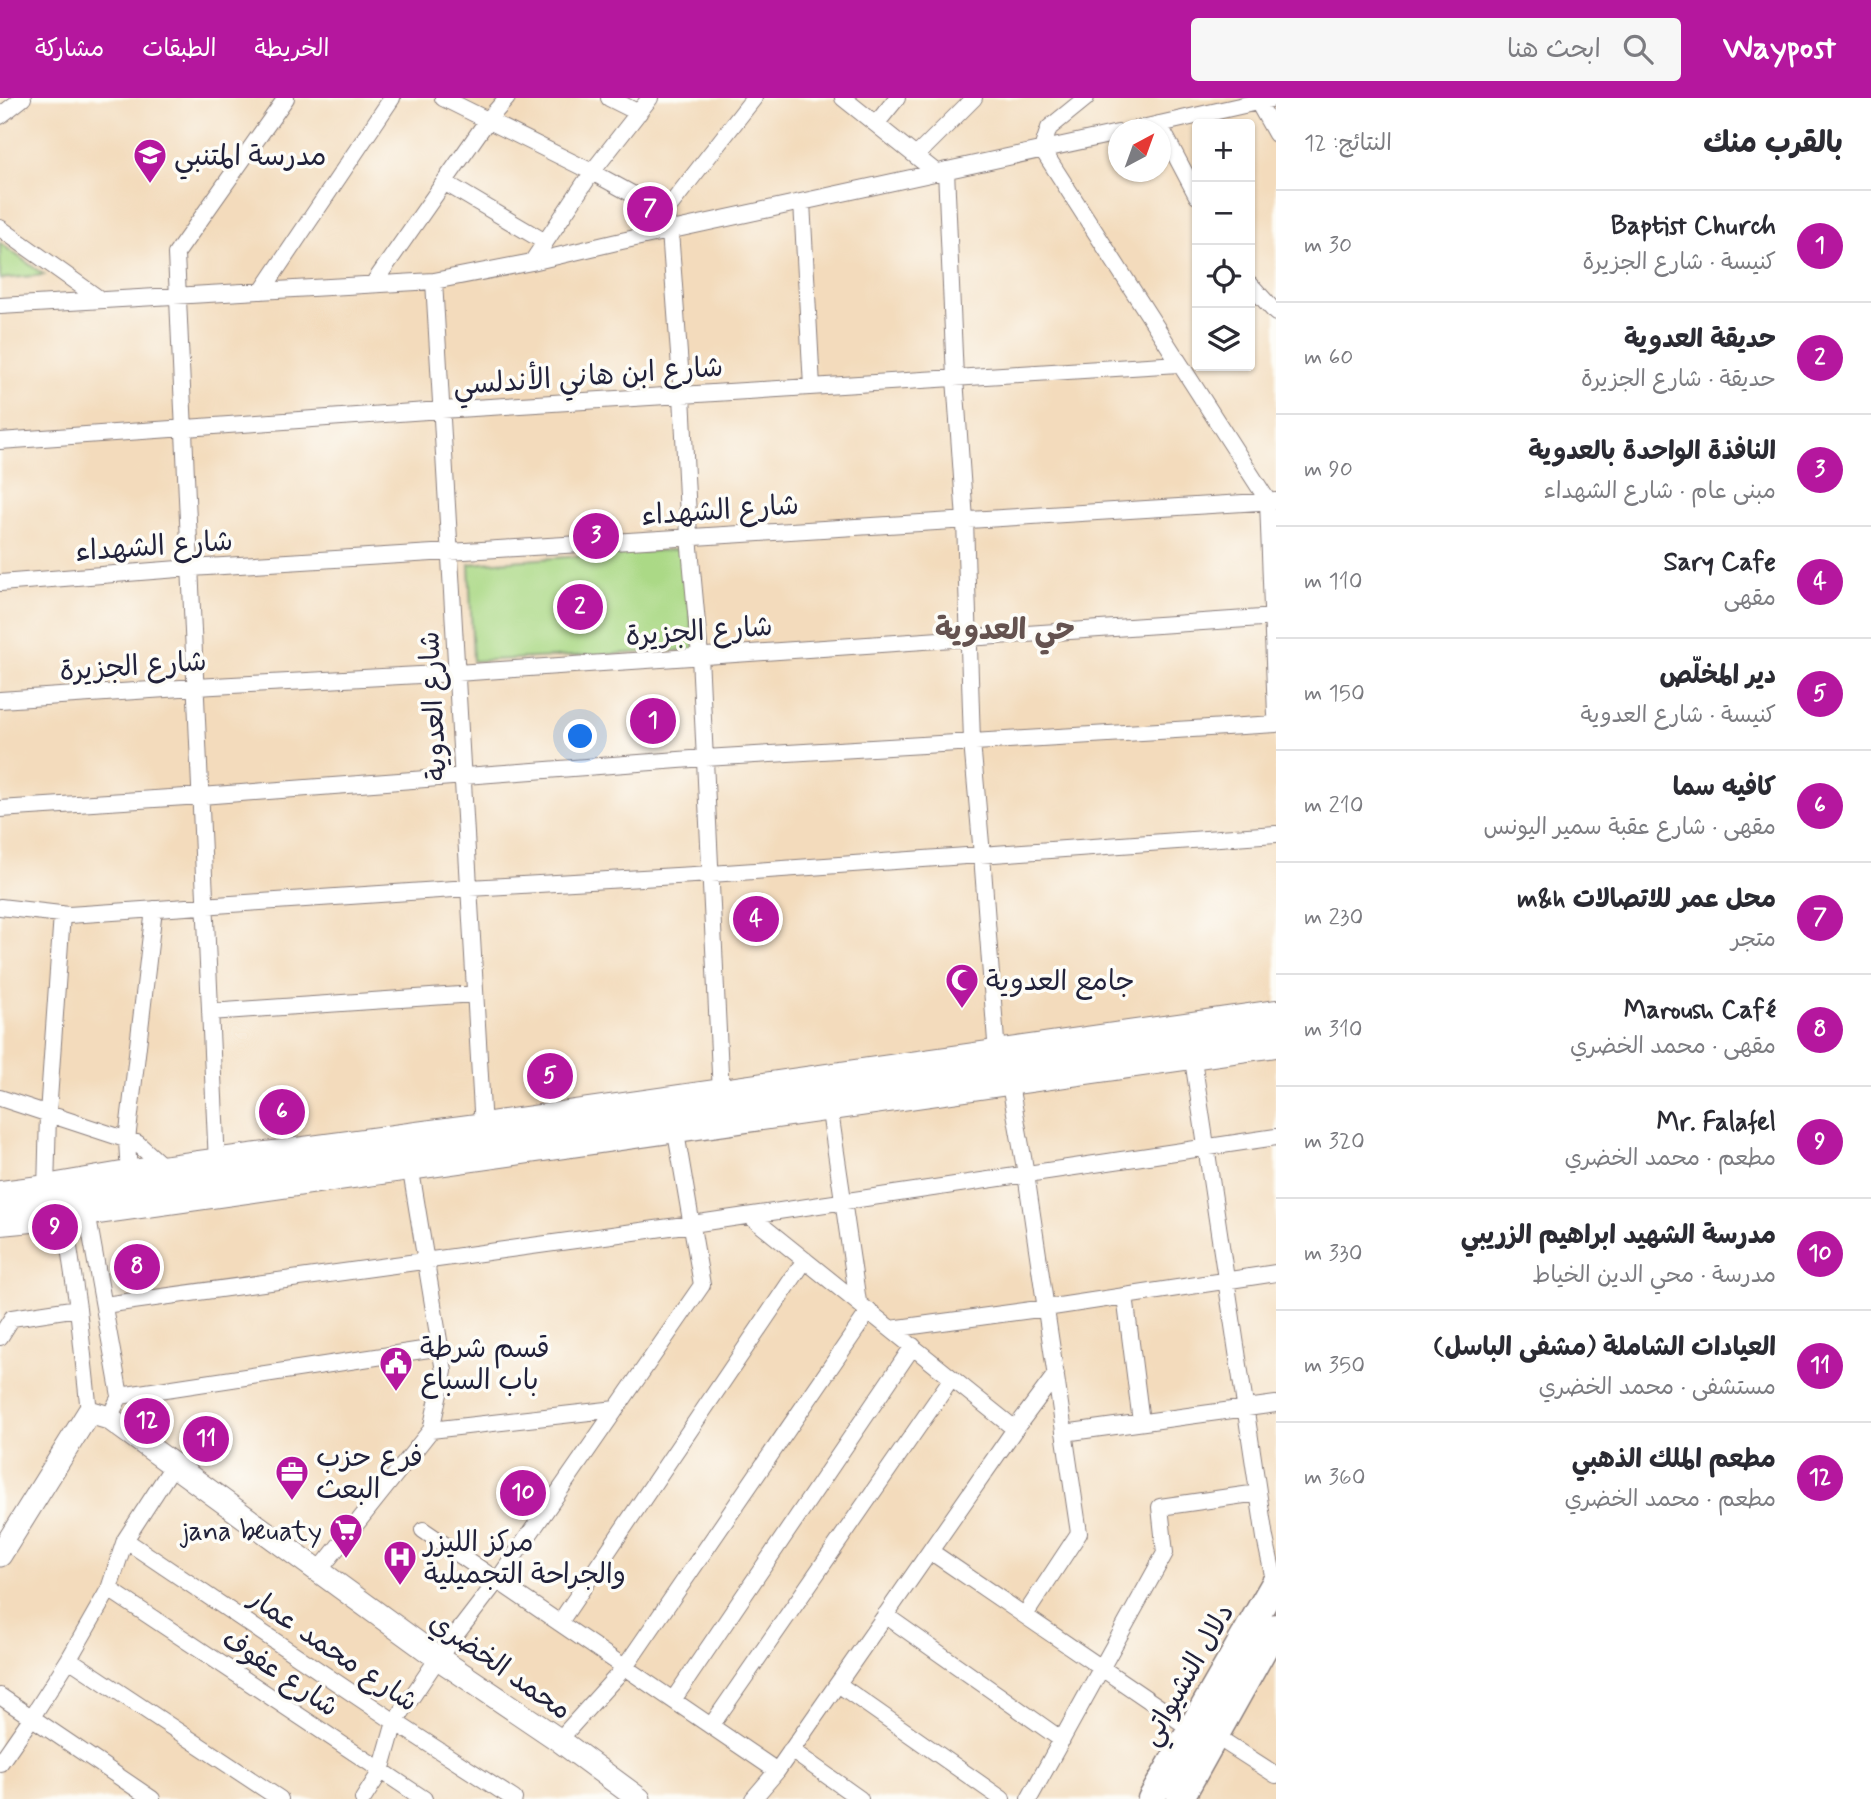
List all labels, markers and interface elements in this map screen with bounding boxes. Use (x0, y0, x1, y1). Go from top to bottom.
search box (1191, 18, 1681, 81)
text: Waypost (1723, 27, 1836, 71)
icon: search (1619, 30, 1657, 68)
text: ابحث هنا (1507, 33, 1601, 67)
text: مشاركة (35, 34, 104, 65)
text: الطبقات (142, 34, 217, 65)
text: الخريطة (255, 34, 329, 65)
north arrow (1108, 119, 1171, 182)
map controls (1192, 119, 1255, 371)
button: + (1192, 119, 1255, 182)
text: بالقرب منك (1703, 124, 1843, 163)
text: النتائج: 12 (1304, 129, 1392, 159)
school or university icon: مدرسة المتنبي (131, 136, 169, 185)
place label: مدرسة المتنبي (174, 139, 327, 180)
button: − (1192, 182, 1255, 245)
pin: 7 (627, 183, 673, 235)
text: Baptist Church (1611, 210, 1776, 244)
text: 30 m (1304, 231, 1352, 261)
text: 1 (1815, 231, 1825, 261)
button: locate (1192, 245, 1255, 308)
text: كنيسة · شارع الجزيرة (1583, 248, 1776, 278)
button: layers (1192, 308, 1255, 371)
text: حديقة العدوية (1624, 323, 1776, 357)
text: 60 m (1304, 343, 1353, 373)
text: 2 (1814, 343, 1826, 373)
street label: شارع ابن هاني الأندلسي (452, 348, 725, 409)
text: حديقة · شارع الجزيرة (1581, 365, 1776, 395)
text: النافذة الواحدة بالعدوية (1528, 435, 1776, 469)
text: 90 m (1304, 455, 1353, 485)
text: 3 (1815, 455, 1825, 485)
text: مبنى عام · شارع الشهداء (1544, 477, 1776, 507)
street label: شارع الشهداء (640, 488, 800, 535)
pin: 3 (573, 510, 619, 562)
street label: شارع الشهداء (74, 524, 234, 571)
text: Sary Cafe (1663, 546, 1776, 580)
text: 110 m (1304, 567, 1363, 597)
text: 4 (1813, 567, 1827, 597)
pin: 2 (557, 581, 603, 633)
text: مقهى (1723, 584, 1776, 614)
street label: شارع الجزيرة (624, 609, 774, 656)
district label: حي العدوية (935, 611, 1075, 655)
street label: شارع العدوية (412, 630, 457, 782)
street label: شارع الجزيرة (58, 644, 208, 691)
text: دير المخلّص (1660, 659, 1776, 693)
text: 150 m (1304, 679, 1365, 709)
text: 5 (1813, 679, 1827, 709)
pin: 1 (630, 695, 676, 747)
text: كنيسة · شارع العدوية (1581, 701, 1776, 731)
your location (563, 719, 597, 753)
text: كافيه سما (1673, 771, 1776, 805)
text: 210 m (1304, 791, 1364, 821)
text: 6 (1814, 791, 1826, 821)
text: مقهى · شارع عقبة سمير اليونس (1483, 813, 1776, 843)
text: محل عمر للاتصالات m&h (1517, 883, 1776, 917)
pin: 4 (733, 893, 779, 945)
text: 230 m (1304, 903, 1363, 933)
text: 7 (1813, 903, 1827, 933)
text: متجر (1731, 925, 1776, 955)
mosque icon: جامع العدوية (943, 961, 981, 1010)
place label: جامع العدوية (986, 964, 1135, 1001)
text: Maroush Café (1624, 994, 1776, 1028)
text: 310 m (1304, 1015, 1363, 1045)
text: 8 (1814, 1015, 1827, 1045)
text: مقهى · محمد الخضري (1570, 1032, 1776, 1062)
pin: 5 (527, 1050, 573, 1102)
pin: 6 (259, 1086, 305, 1138)
text: Mr. Falafel (1657, 1106, 1776, 1140)
text: 320 m (1304, 1127, 1365, 1157)
text: 9 (1814, 1127, 1826, 1157)
text: مطعم · محمد الخضري (1564, 1144, 1776, 1174)
pin: 9 (32, 1201, 78, 1253)
text: مدرسة الشهيد ابراهيم الزريبي (1461, 1219, 1776, 1253)
text: 330 m (1304, 1239, 1362, 1269)
text: 10 (1808, 1239, 1832, 1269)
pin: 8 (114, 1241, 160, 1293)
text: مدرسة · محي الدين الخياط (1532, 1261, 1776, 1291)
place label: قسم شرطة باب السباع (420, 1331, 550, 1400)
text: العيادات الشاملة (مشفى الباسل) (1433, 1331, 1776, 1365)
public building icon: قسم شرطة باب السباع (377, 1344, 415, 1393)
text: 350 m (1304, 1351, 1365, 1381)
text: 11 (1810, 1351, 1830, 1381)
text: مستشفى · محمد الخضري (1538, 1373, 1776, 1403)
pin: 12 (124, 1395, 170, 1447)
pin: 11 (183, 1413, 229, 1465)
place label: فرع حزب البعث (316, 1440, 423, 1509)
text: مطعم الملك الذهبي (1572, 1443, 1776, 1477)
office icon: فرع حزب البعث (273, 1453, 311, 1502)
text: 360 m (1304, 1463, 1365, 1493)
text: 12 (1809, 1463, 1831, 1493)
pin: 10 (500, 1467, 546, 1519)
text: مطعم · محمد الخضري (1564, 1485, 1776, 1515)
supermarket icon: jana beuaty (327, 1511, 365, 1560)
place label: jana beuaty (179, 1514, 322, 1551)
place label: مركز الليزر والجراحة التجميلية (422, 1525, 626, 1594)
hospital icon: مركز الليزر والجراحة التجميلية (381, 1538, 419, 1587)
street label: شارع محمد عمار (240, 1580, 424, 1721)
street label: دلال النشيواتي (1133, 1598, 1247, 1755)
street label: محمد الخضري (421, 1604, 578, 1730)
street label: شارع عفوف (214, 1622, 345, 1727)

